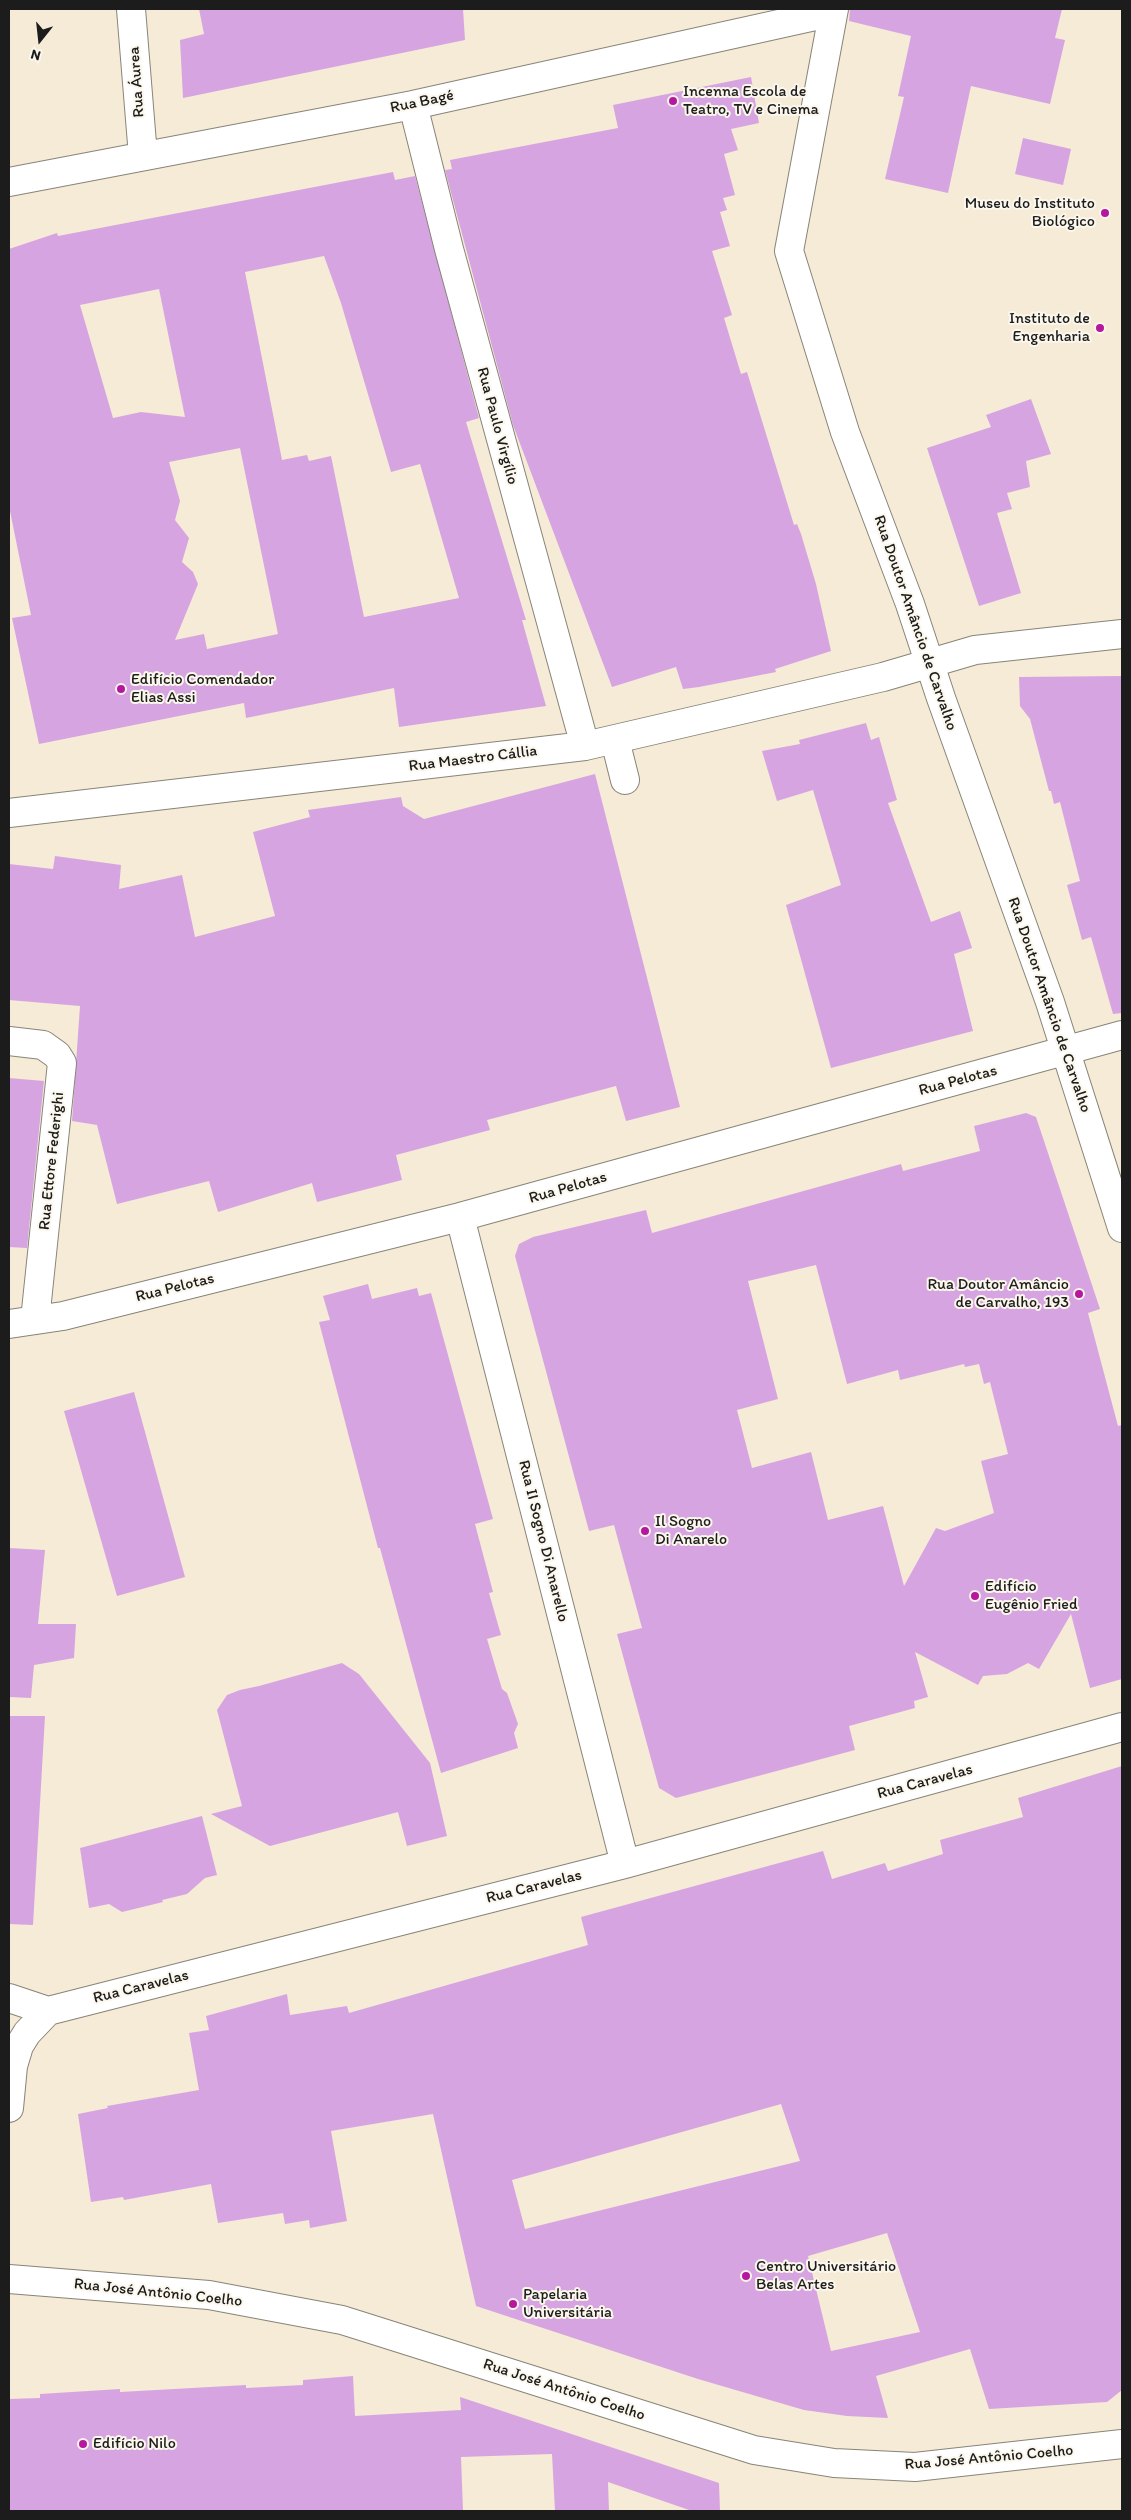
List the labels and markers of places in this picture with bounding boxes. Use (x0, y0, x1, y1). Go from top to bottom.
place label: Incenna Escola de Teatro, TV e Cinema (683, 82, 819, 120)
marker: Incenna Escola de Teatro, TV e Cinema (667, 95, 679, 107)
place label: Museu do Instituto Biológico (965, 194, 1095, 232)
marker: Museu do Instituto Biológico (1099, 207, 1111, 219)
place label: Instituto de Engenharia (1009, 309, 1090, 347)
marker: Instituto de Engenharia (1094, 322, 1106, 334)
place label: Edifício Comendador Elias Assi (131, 670, 274, 708)
marker: Edifício Comendador Elias Assi (115, 683, 127, 695)
place label: Rua Doutor Amâncio de Carvalho, 193 (927, 1275, 1069, 1313)
marker: Rua Doutor Amâncio de Carvalho, 193 (1073, 1288, 1085, 1300)
place label: Il Sogno Di Anarelo (655, 1512, 727, 1550)
marker: Il Sogno Di Anarelo (639, 1525, 651, 1537)
place label: Edifício Eugênio Fried (985, 1577, 1077, 1615)
marker: Edifício Eugênio Fried (969, 1590, 981, 1602)
place label: Centro Universitário Belas Artes (756, 2257, 896, 2295)
marker: Centro Universitário Belas Artes (740, 2270, 752, 2282)
place label: Papelaria Universitária (523, 2285, 612, 2323)
marker: Papelaria Universitária (507, 2298, 519, 2310)
place label: Edifício Nilo (93, 2434, 176, 2454)
marker: Edifício Nilo (77, 2438, 89, 2450)

